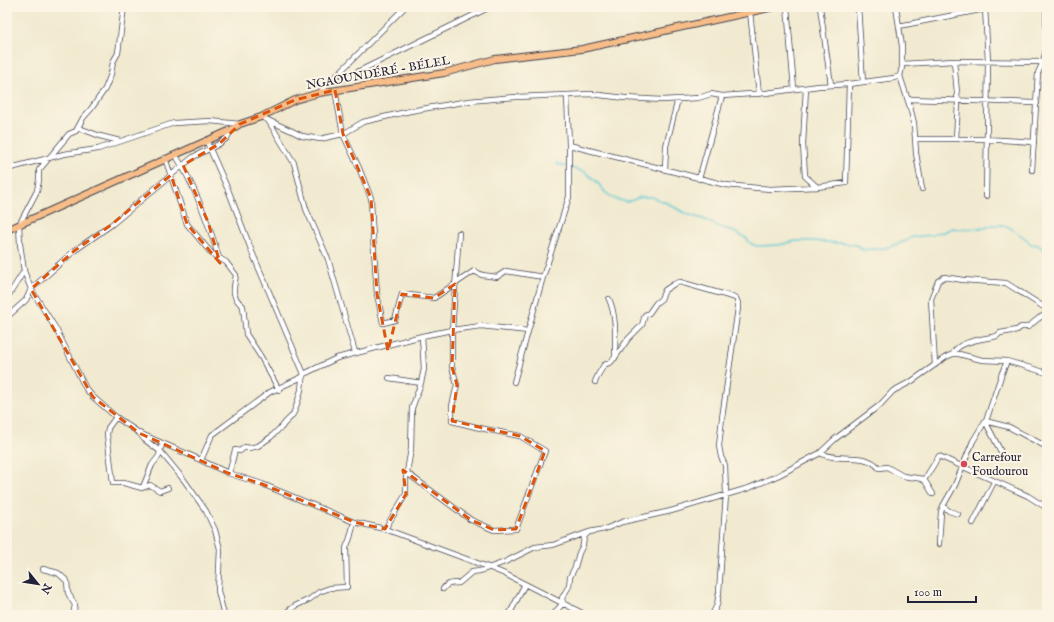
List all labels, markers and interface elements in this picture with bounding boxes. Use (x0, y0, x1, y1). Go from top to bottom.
street label: NGAOUNDÉRÉ - BÉLEL (305, 52, 451, 93)
place label: Carrefour Foudourou (972, 450, 1028, 479)
marker: Carrefour Foudourou (959, 459, 969, 469)
north arrow (18, 564, 58, 604)
scale bar (908, 578, 976, 604)
text: N (37, 580, 55, 597)
text: 100 m (914, 585, 942, 600)

